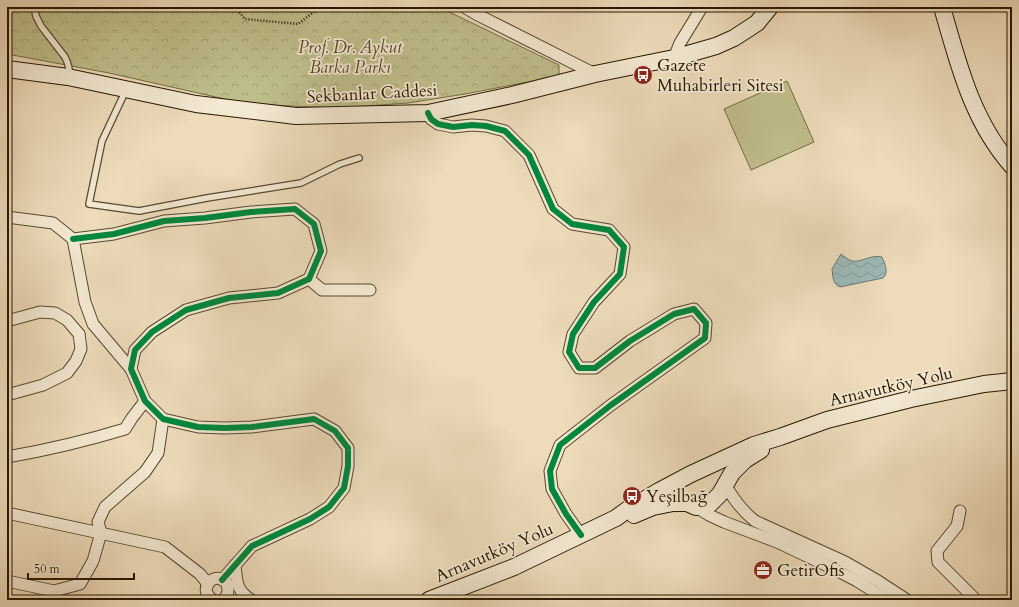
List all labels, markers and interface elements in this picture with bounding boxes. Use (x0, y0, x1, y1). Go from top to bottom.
park label: Prof. Dr. Aykut Barka Parkı (298, 36, 403, 79)
place label: Gazete Muhabirleri Sitesi (657, 54, 784, 97)
bus stop icon: Gazete Muhabirleri Sitesi (632, 64, 654, 86)
street label: Sekbanlar Caddesi (306, 79, 438, 108)
street label: Arnavutköy Yolu (827, 361, 955, 412)
bus stop icon: Yeşilbağ (621, 485, 643, 507)
place label: Yeşilbağ (646, 485, 708, 508)
street label: Arnavutköy Yolu (432, 517, 557, 588)
scale bar (28, 555, 134, 581)
office icon: GetirOfis (752, 559, 774, 581)
place label: GetirOfis (777, 559, 845, 582)
text: 50 m (34, 561, 61, 577)

